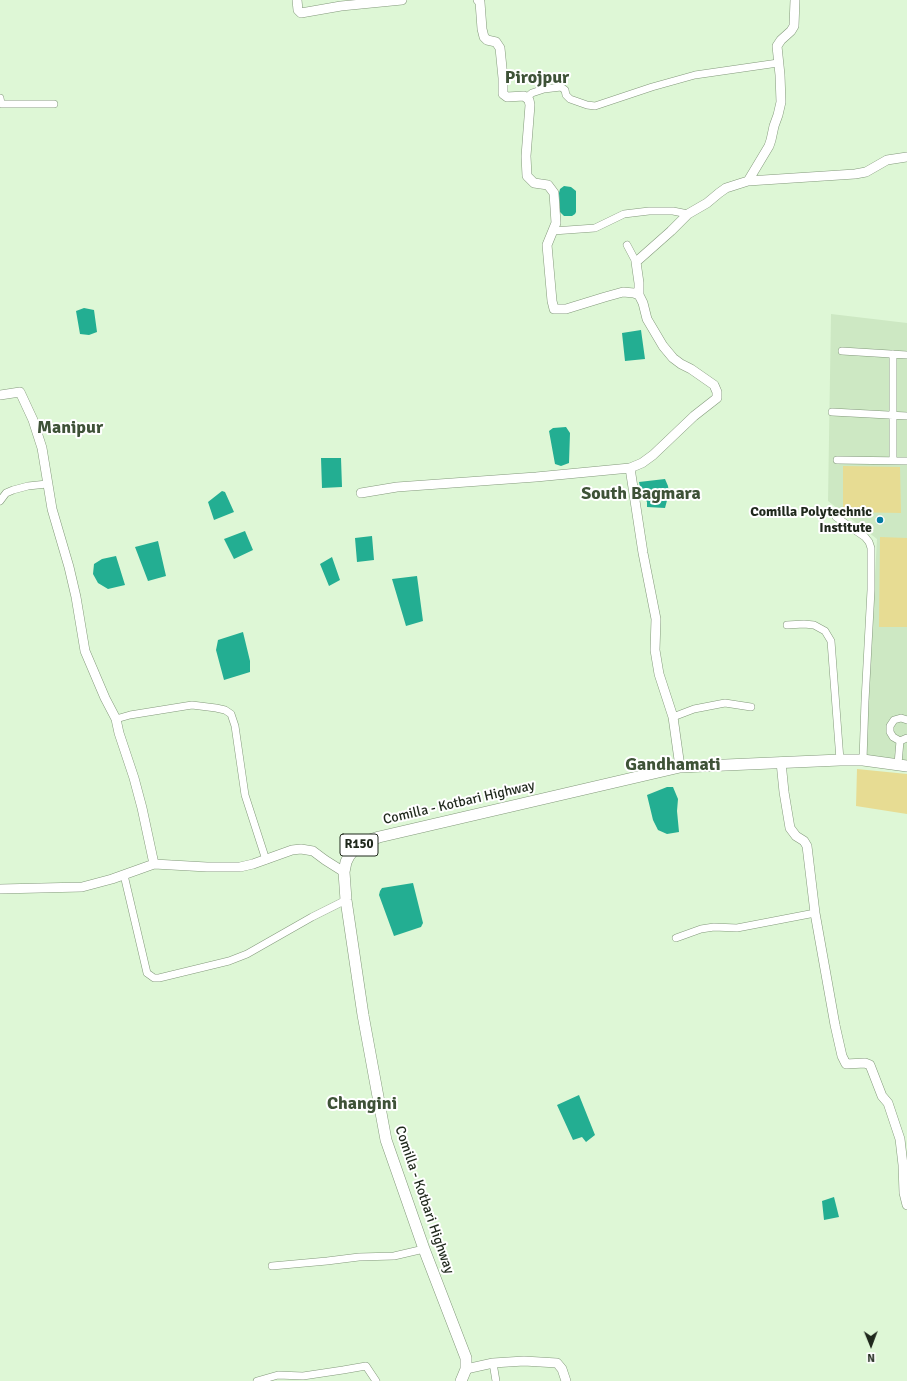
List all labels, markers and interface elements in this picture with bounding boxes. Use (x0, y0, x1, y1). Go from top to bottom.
district label: Pirojpur (505, 67, 569, 89)
district label: Manipur (37, 417, 103, 439)
district label: South Bagmara (581, 483, 701, 505)
place label: Comilla Polytechnic Institute (750, 504, 872, 536)
marker: Comilla Polytechnic Institute (875, 515, 885, 525)
district label: Gandhamati (625, 754, 721, 776)
street label: Comilla - Kotbari Highway (381, 777, 537, 829)
road number: R150 (340, 834, 378, 856)
district label: Changini (327, 1093, 397, 1115)
street label: Comilla - Kotbari Highway (391, 1124, 457, 1276)
north arrow (851, 1325, 891, 1365)
text: N (867, 1351, 875, 1364)

